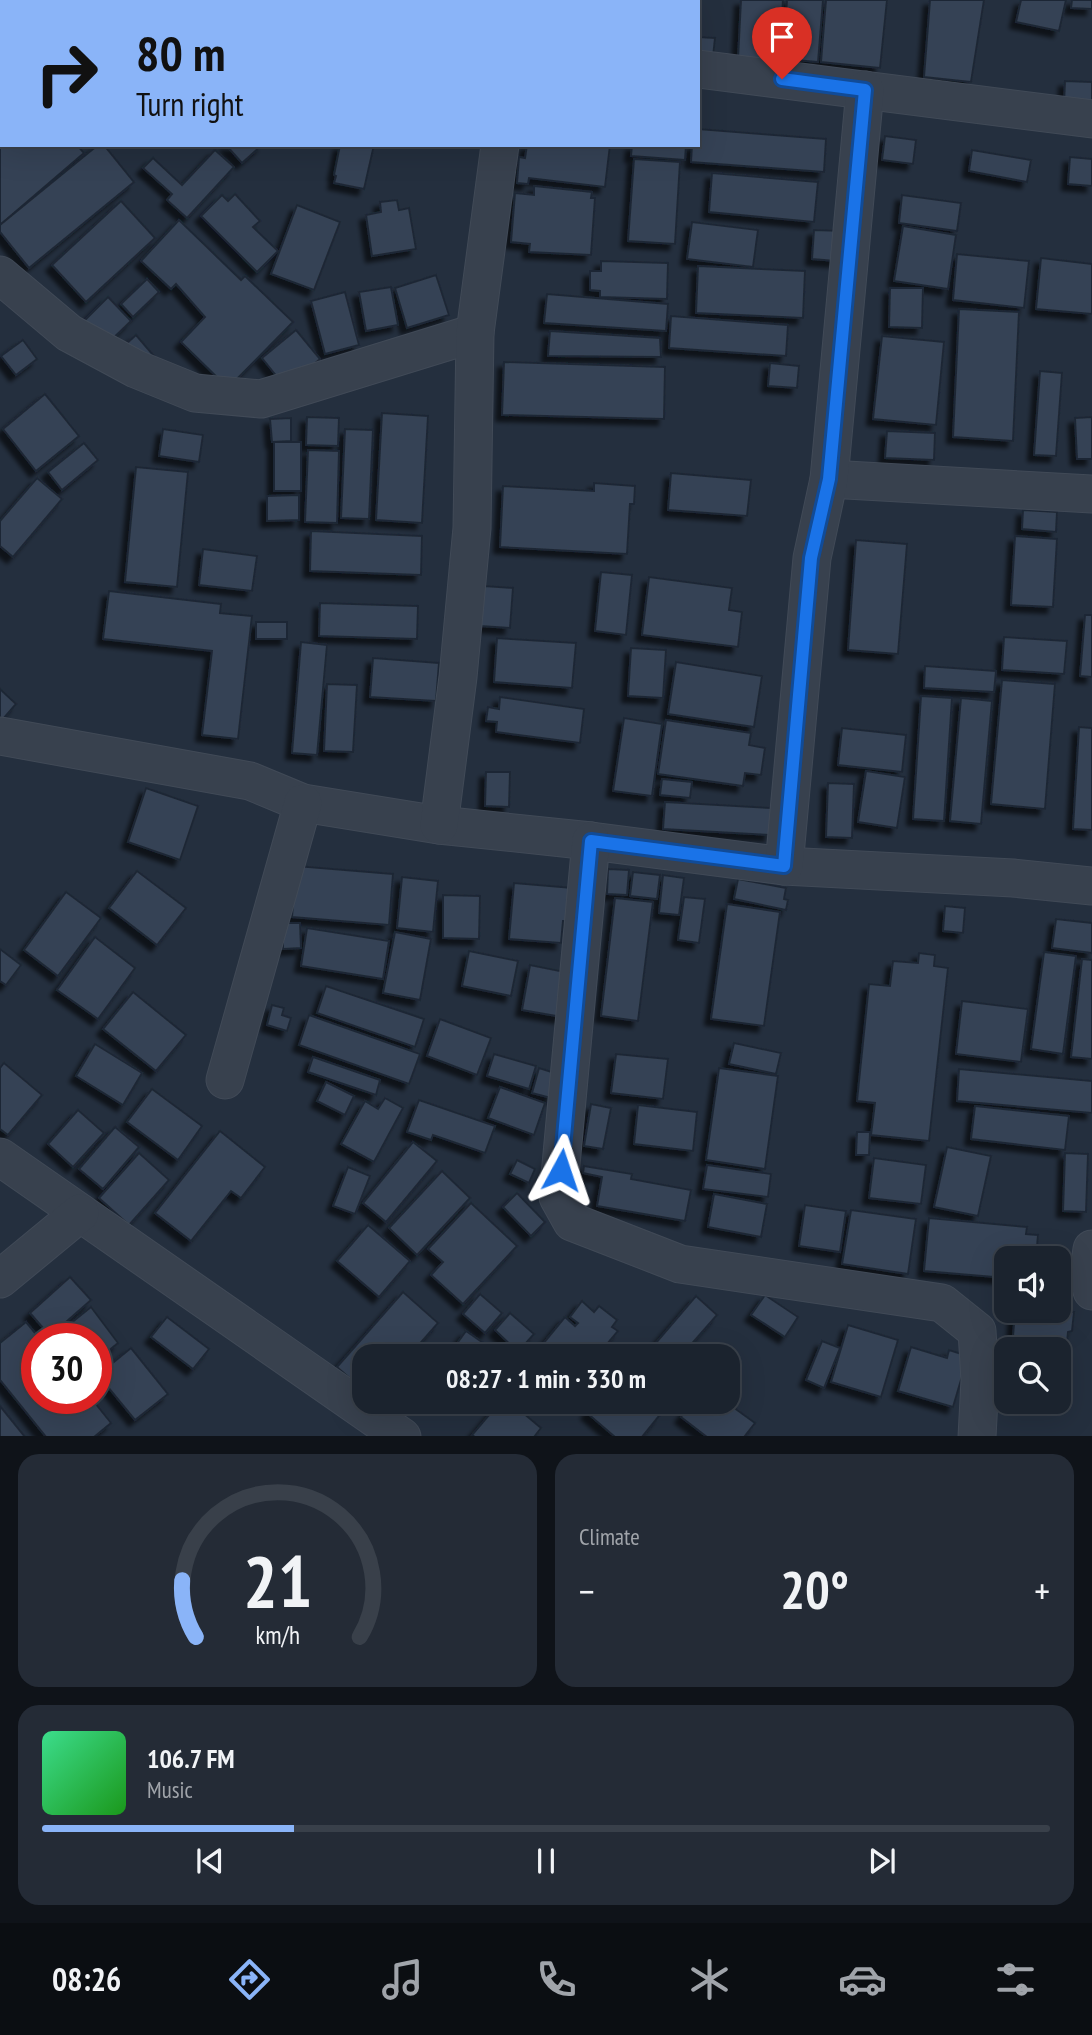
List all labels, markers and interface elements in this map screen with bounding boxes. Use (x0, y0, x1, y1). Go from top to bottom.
pin (752, 7, 812, 79)
icon: arrive (763, 18, 801, 56)
text: 80 m (136, 21, 225, 85)
icon: right (21, 28, 112, 119)
text: Turn right (136, 83, 244, 125)
position arrow (524, 1133, 598, 1207)
map controls (994, 1246, 1071, 1414)
button: sound (994, 1246, 1071, 1323)
speed limit sign: 30 (21, 1323, 112, 1414)
button: search (994, 1337, 1071, 1414)
text: 08:27 · 1 min · 330 m (446, 1362, 646, 1395)
text: Climate (579, 1522, 640, 1551)
text: 21 (243, 1533, 312, 1627)
text: 20° (780, 1556, 849, 1623)
text: − (579, 1566, 595, 1615)
text: + (1034, 1566, 1050, 1615)
text: km/h (255, 1618, 300, 1650)
text: 106.7 FM (147, 1742, 235, 1775)
text: Music (147, 1775, 193, 1804)
icon: previous (191, 1842, 229, 1880)
icon: pause (527, 1842, 565, 1880)
icon: next (863, 1842, 901, 1880)
icon: directions (225, 1955, 274, 2004)
icon: music (378, 1955, 427, 2004)
icon: phone (532, 1955, 581, 2004)
icon: climate (685, 1955, 734, 2004)
icon: car (838, 1955, 887, 2004)
icon: filters (991, 1955, 1040, 2004)
text: 08:26 (52, 1958, 121, 2000)

